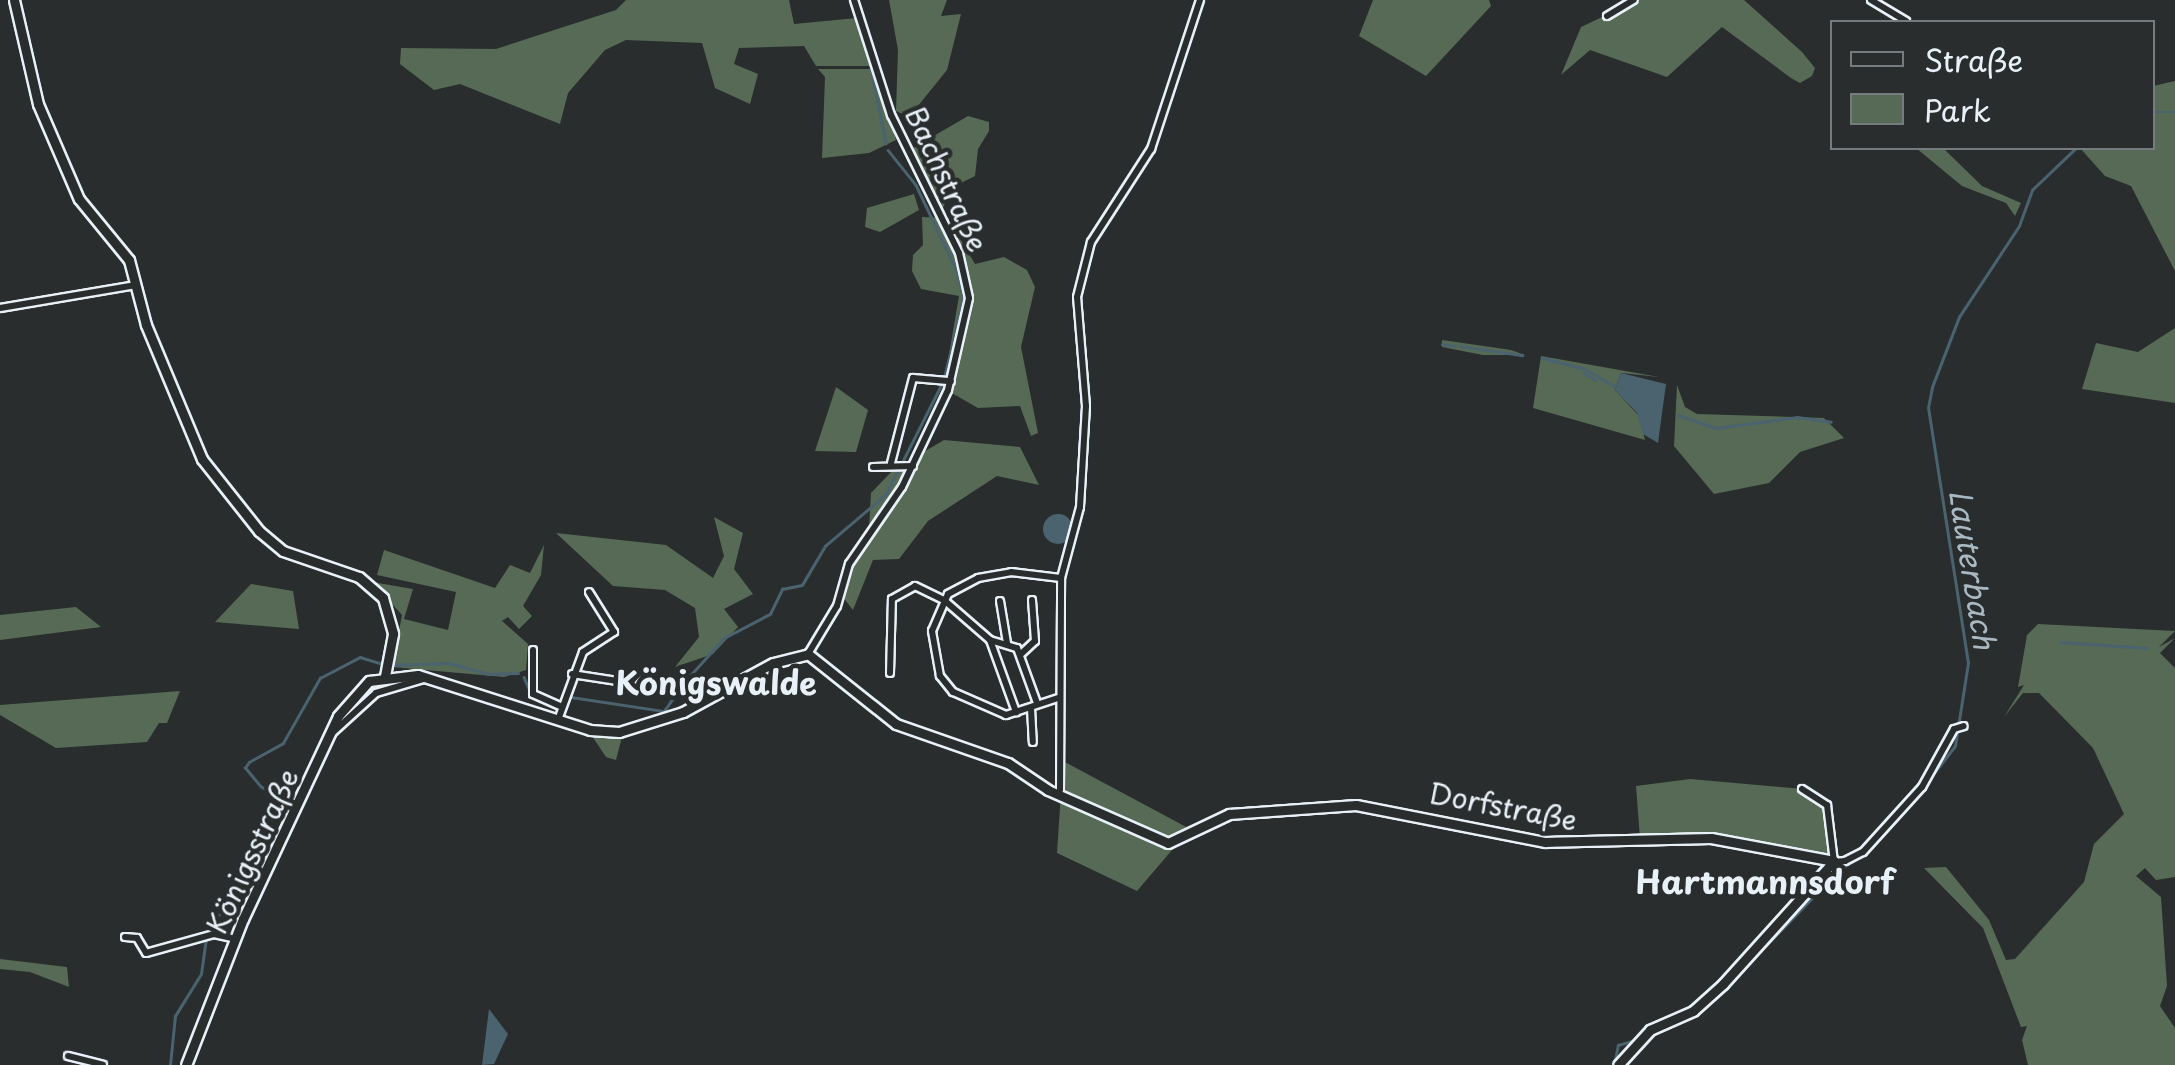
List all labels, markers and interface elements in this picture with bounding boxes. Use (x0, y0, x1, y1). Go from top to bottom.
legend (1830, 20, 2155, 150)
text: Straße (1924, 37, 2023, 82)
text: Park (1924, 87, 1991, 132)
street label: Bachstraße (899, 101, 995, 257)
water label: Lauterbach (1943, 486, 2003, 652)
district label: Königswalde (615, 663, 817, 701)
street label: Königsstraße (199, 763, 305, 939)
street label: Dorfstraße (1426, 775, 1580, 837)
district label: Hartmannsdorf (1636, 862, 1894, 900)

